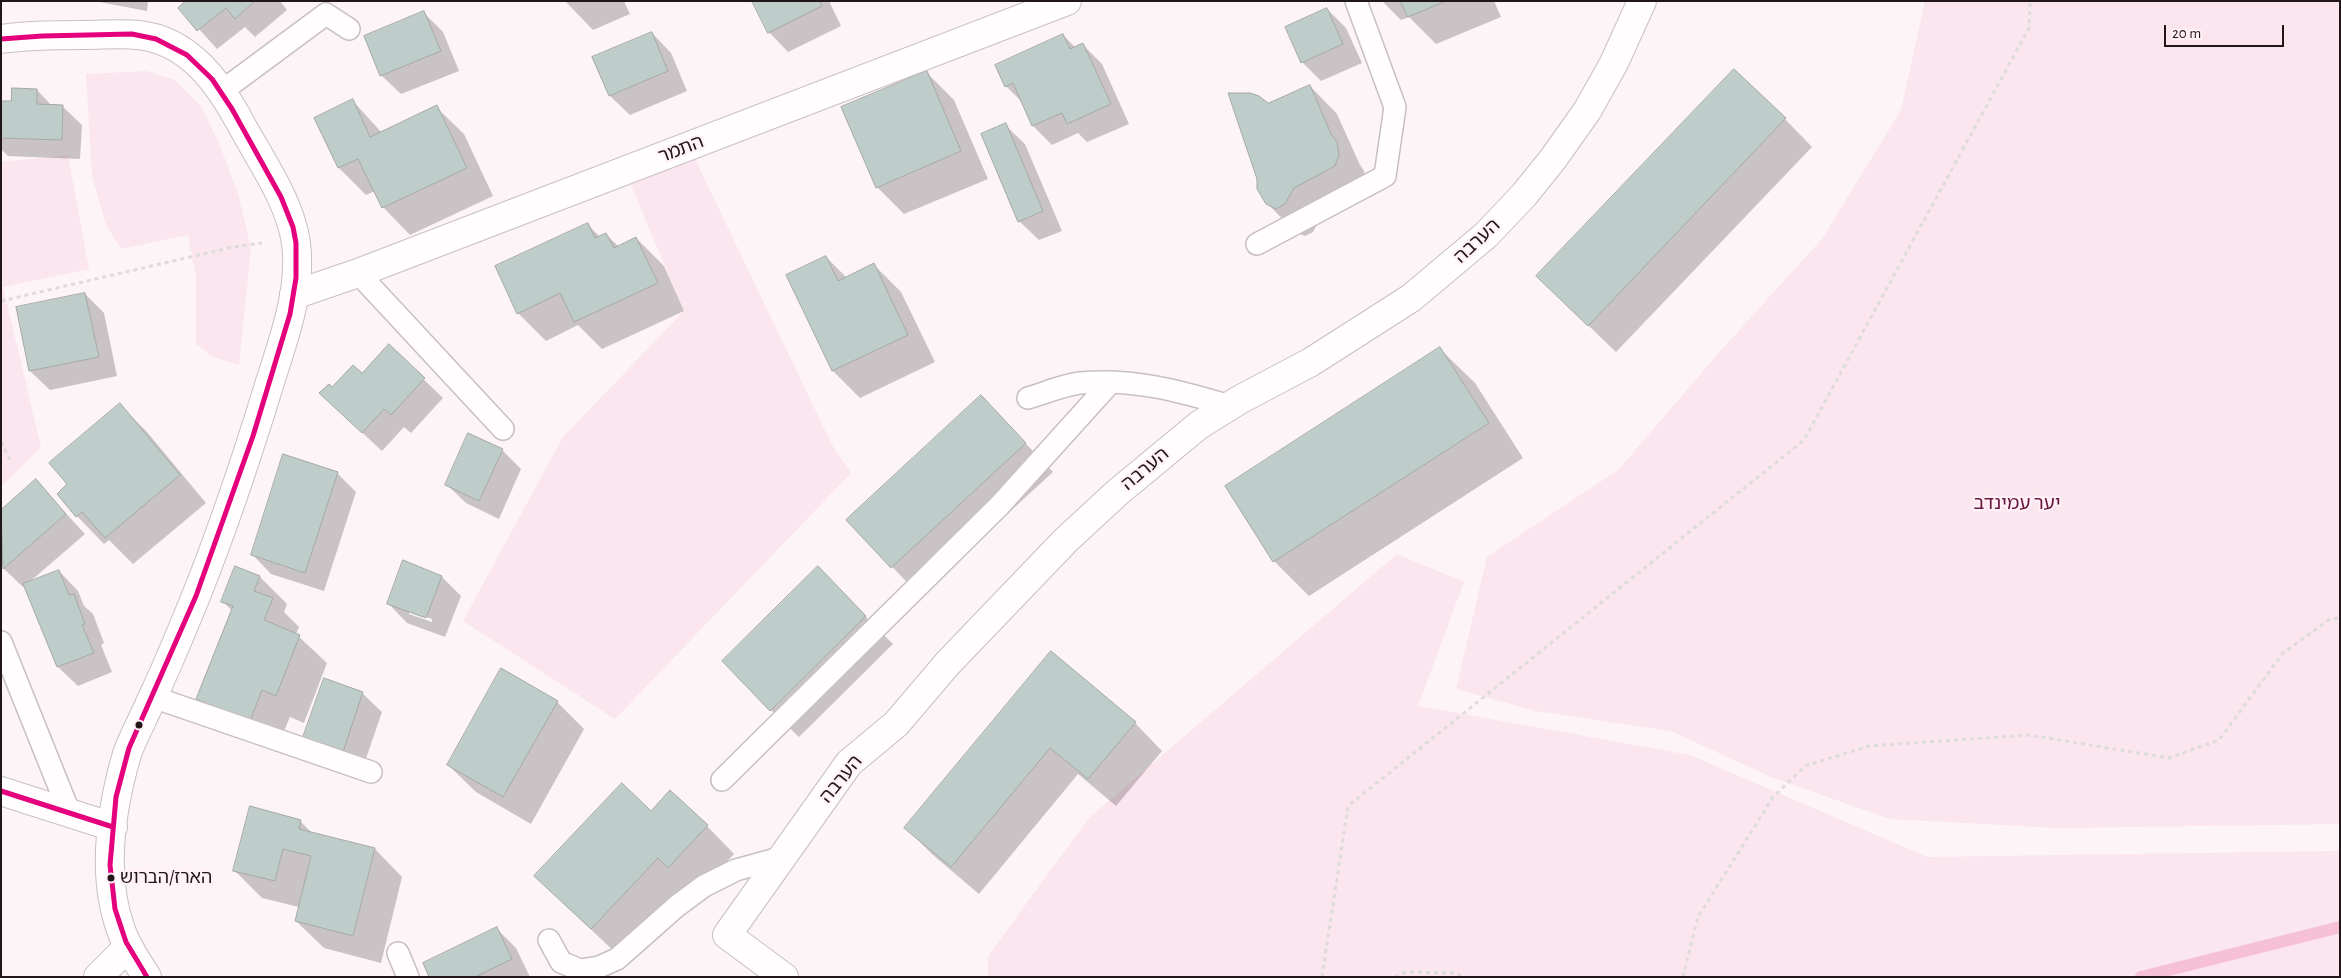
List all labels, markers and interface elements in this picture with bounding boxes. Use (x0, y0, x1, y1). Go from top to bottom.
scale bar (2166, 15, 2286, 47)
text: 20 m (2172, 26, 2201, 41)
street label: התמר (655, 130, 707, 168)
street label: הערבה (1449, 214, 1505, 268)
street label: הערבה (1117, 443, 1173, 495)
park label: יער עמינדב (1974, 492, 2060, 514)
unlabelled marker (134, 720, 144, 730)
street label: הערבה (815, 750, 867, 808)
place label: הארז/הברוש (120, 867, 212, 889)
marker: הארז/הברוש (106, 873, 116, 883)

